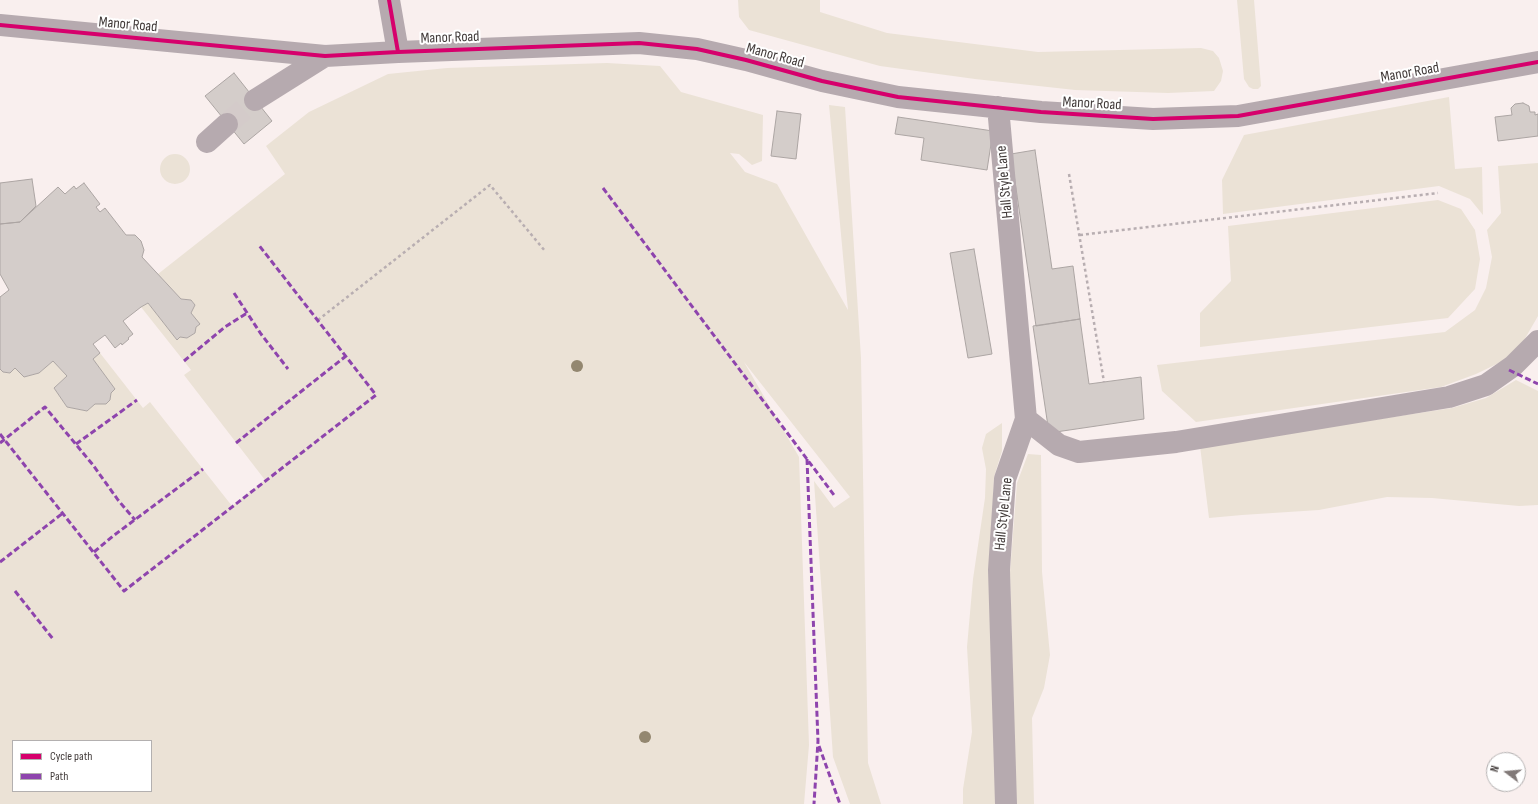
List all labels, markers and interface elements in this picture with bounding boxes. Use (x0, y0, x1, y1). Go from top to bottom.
street label: Manor Road (98, 13, 158, 37)
street label: Manor Road (420, 28, 480, 48)
street label: Manor Road (744, 40, 806, 72)
street label: Manor Road (1379, 59, 1441, 87)
street label: Manor Road (1062, 93, 1122, 115)
street label: Hall Style Lane (993, 145, 1017, 219)
street label: Hall Style Lane (991, 477, 1017, 551)
legend (12, 740, 152, 792)
text: Cycle path (50, 749, 92, 764)
north arrow (1486, 752, 1526, 792)
text: N (1488, 764, 1502, 773)
text: Path (50, 769, 68, 784)

